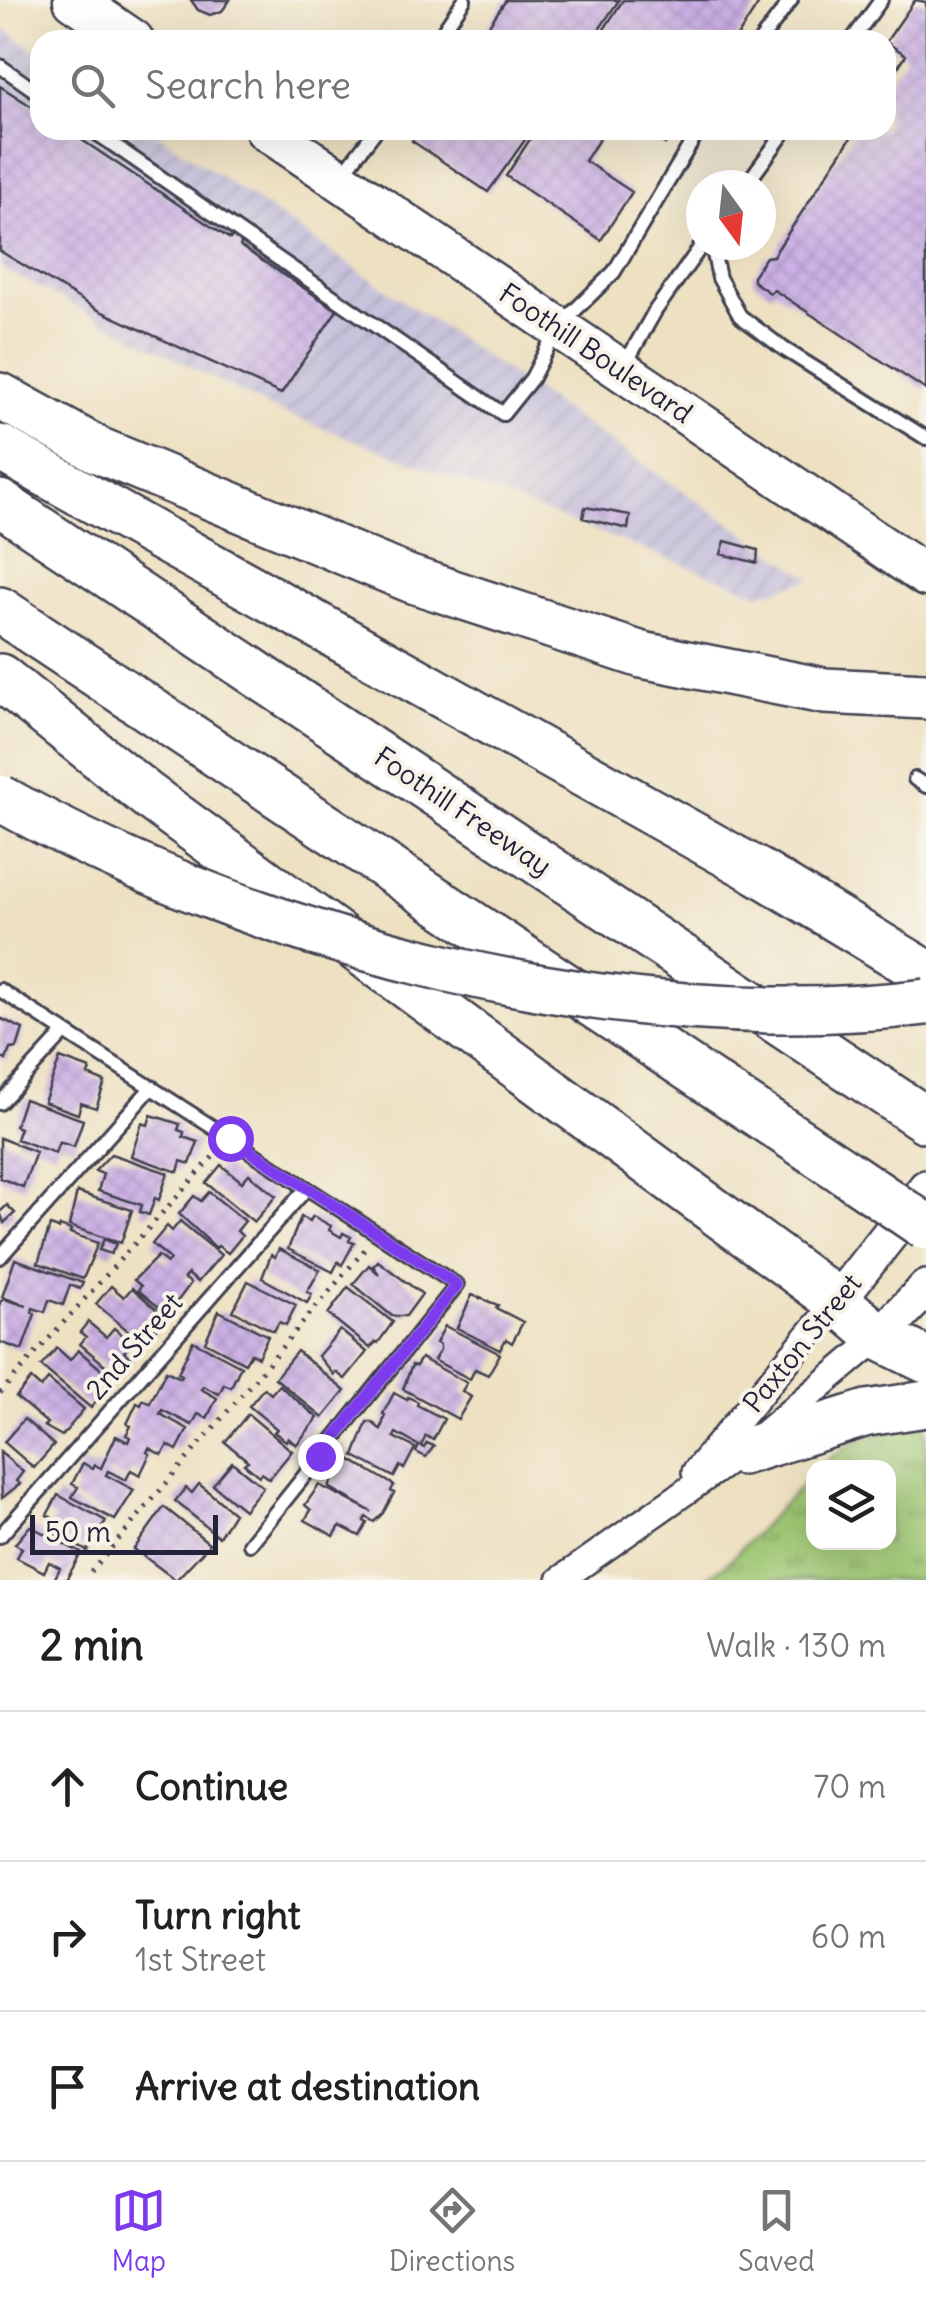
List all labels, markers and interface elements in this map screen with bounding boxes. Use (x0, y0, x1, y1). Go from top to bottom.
search box (30, 30, 896, 140)
icon: search (65, 58, 120, 113)
text: Search here (145, 62, 351, 109)
north arrow (686, 170, 776, 260)
street label: Foothill Boulevard (492, 275, 700, 431)
street label: Foothill Freeway (367, 738, 559, 884)
route start (208, 1116, 254, 1162)
street label: Paxton Street (735, 1266, 869, 1420)
street label: 2nd Street (78, 1285, 190, 1407)
route end (298, 1434, 344, 1480)
map controls (806, 1460, 896, 1550)
button: layers (806, 1460, 896, 1550)
scale bar (30, 1510, 218, 1554)
text: 50 m (45, 1514, 111, 1550)
text: 2 min (40, 1619, 144, 1671)
text: Walk · 130 m (706, 1625, 886, 1666)
icon: ahead (40, 1759, 95, 1814)
text: Continue (135, 1763, 288, 1810)
text: 70 m (814, 1766, 886, 1807)
text: Turn right (135, 1892, 301, 1939)
icon: right (40, 1909, 95, 1964)
text: 60 m (811, 1916, 886, 1957)
text: 1st Street (135, 1939, 266, 1980)
icon: arrive (40, 2059, 95, 2114)
text: Arrive at destination (135, 2063, 480, 2110)
tab: Map (111, 2183, 166, 2279)
tab: Directions (389, 2183, 515, 2279)
tab: Saved (738, 2183, 815, 2279)

